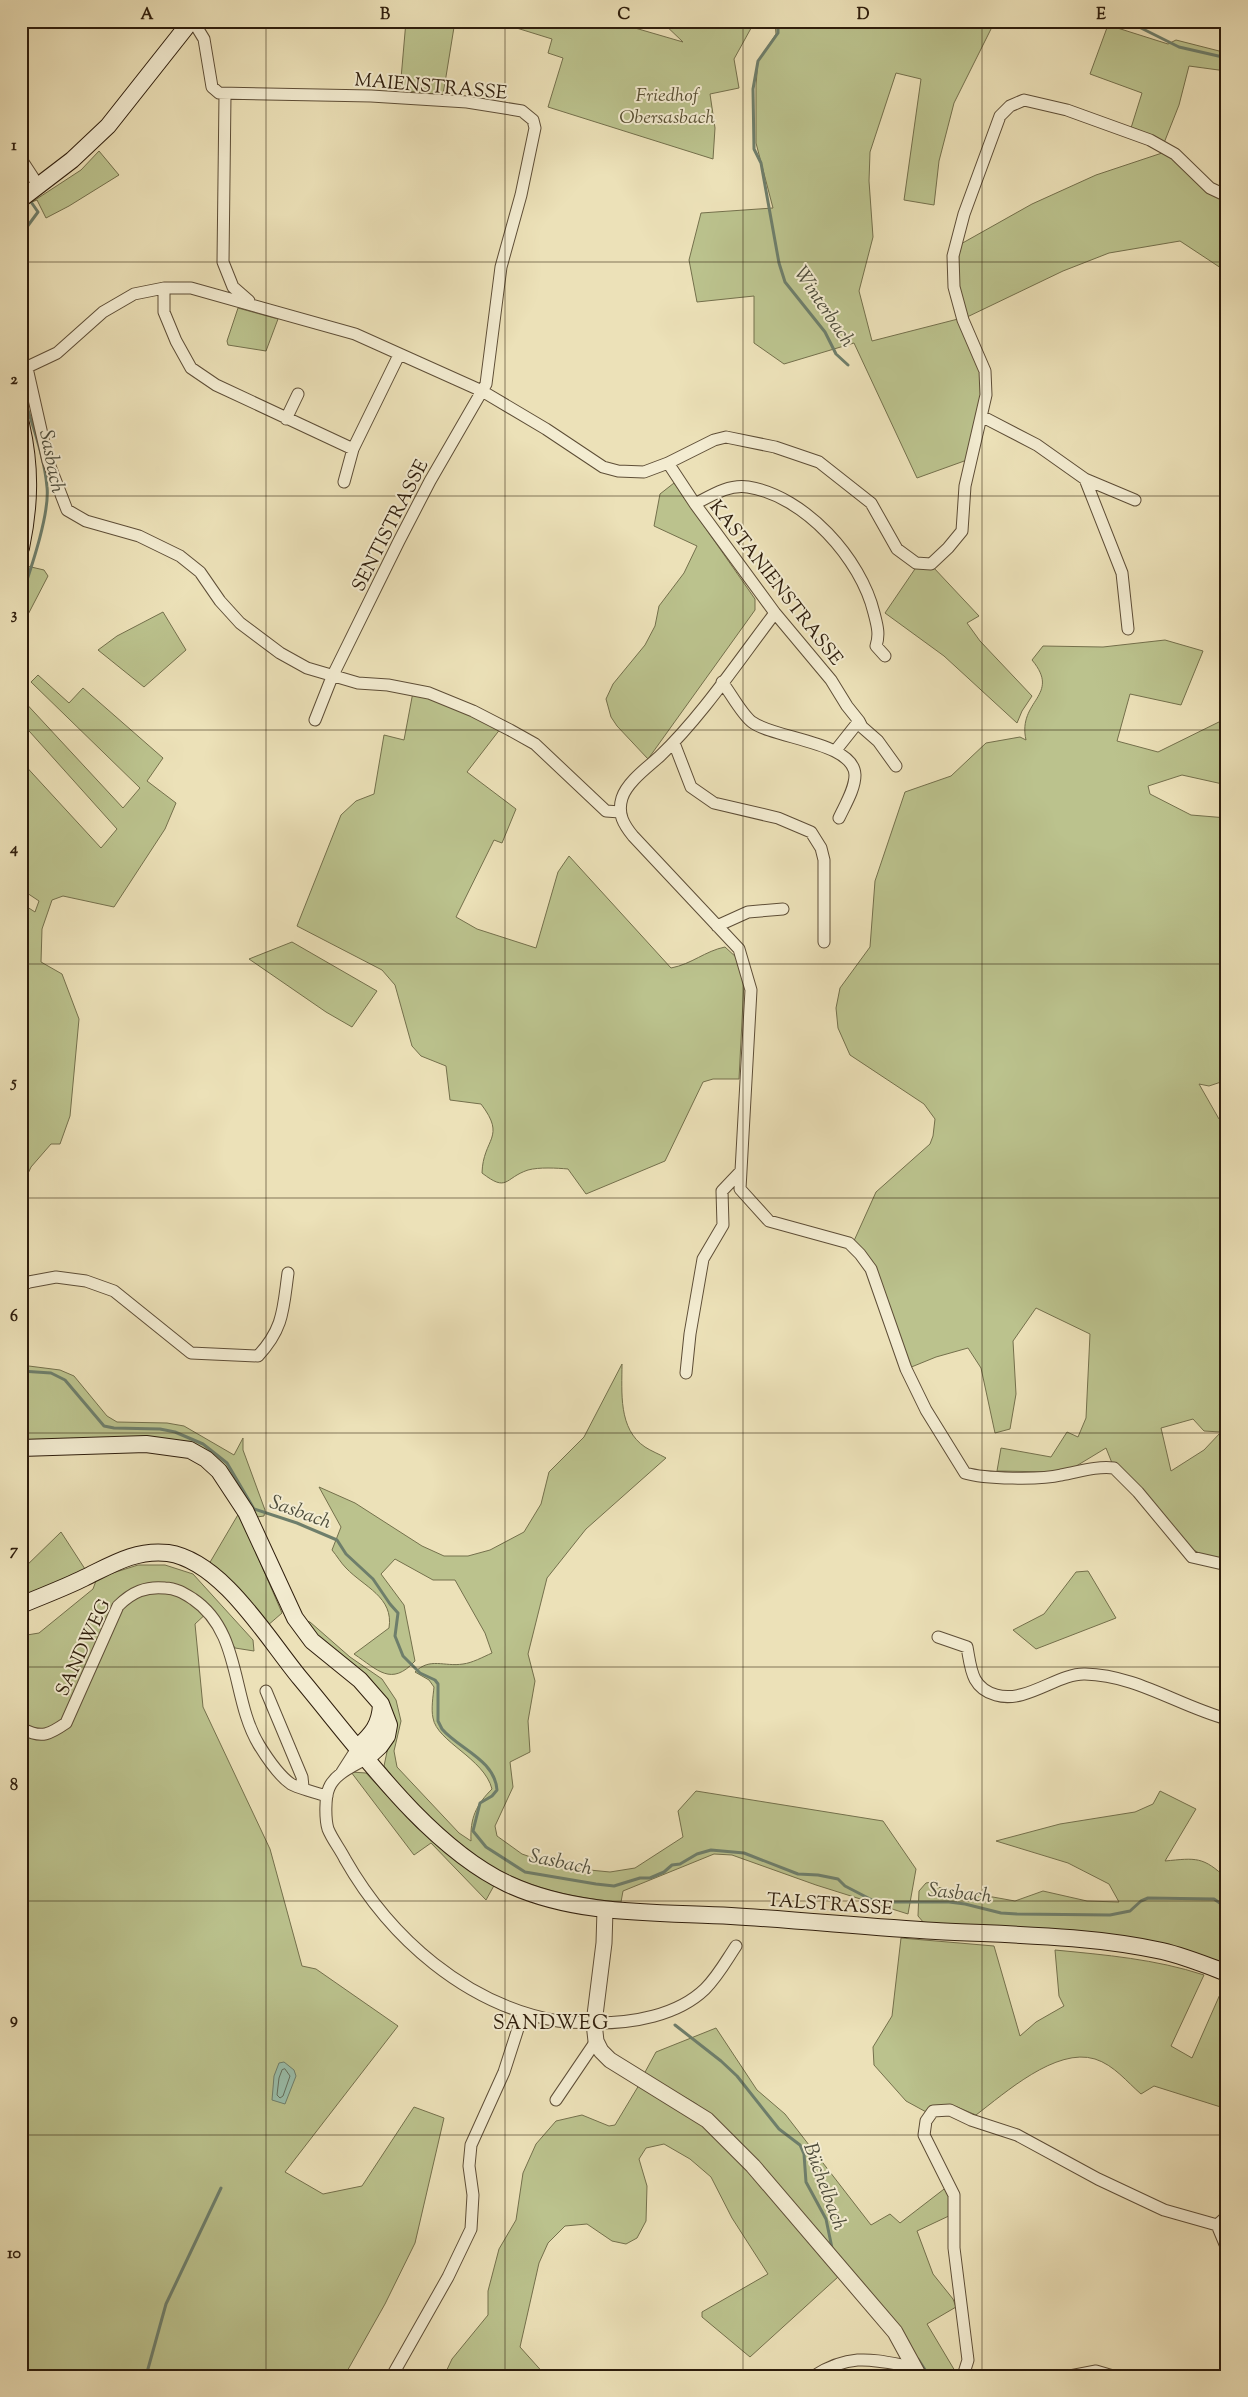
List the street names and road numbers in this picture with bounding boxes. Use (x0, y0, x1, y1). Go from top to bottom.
street label: MAIENSTRASSE (353, 67, 509, 108)
street label: SENTISTRASSE (346, 455, 436, 597)
street label: KASTANIENSTRASSE (702, 495, 848, 672)
street label: SANDWEG (50, 1595, 119, 1701)
street label: TALSTRASSE (766, 1888, 894, 1923)

